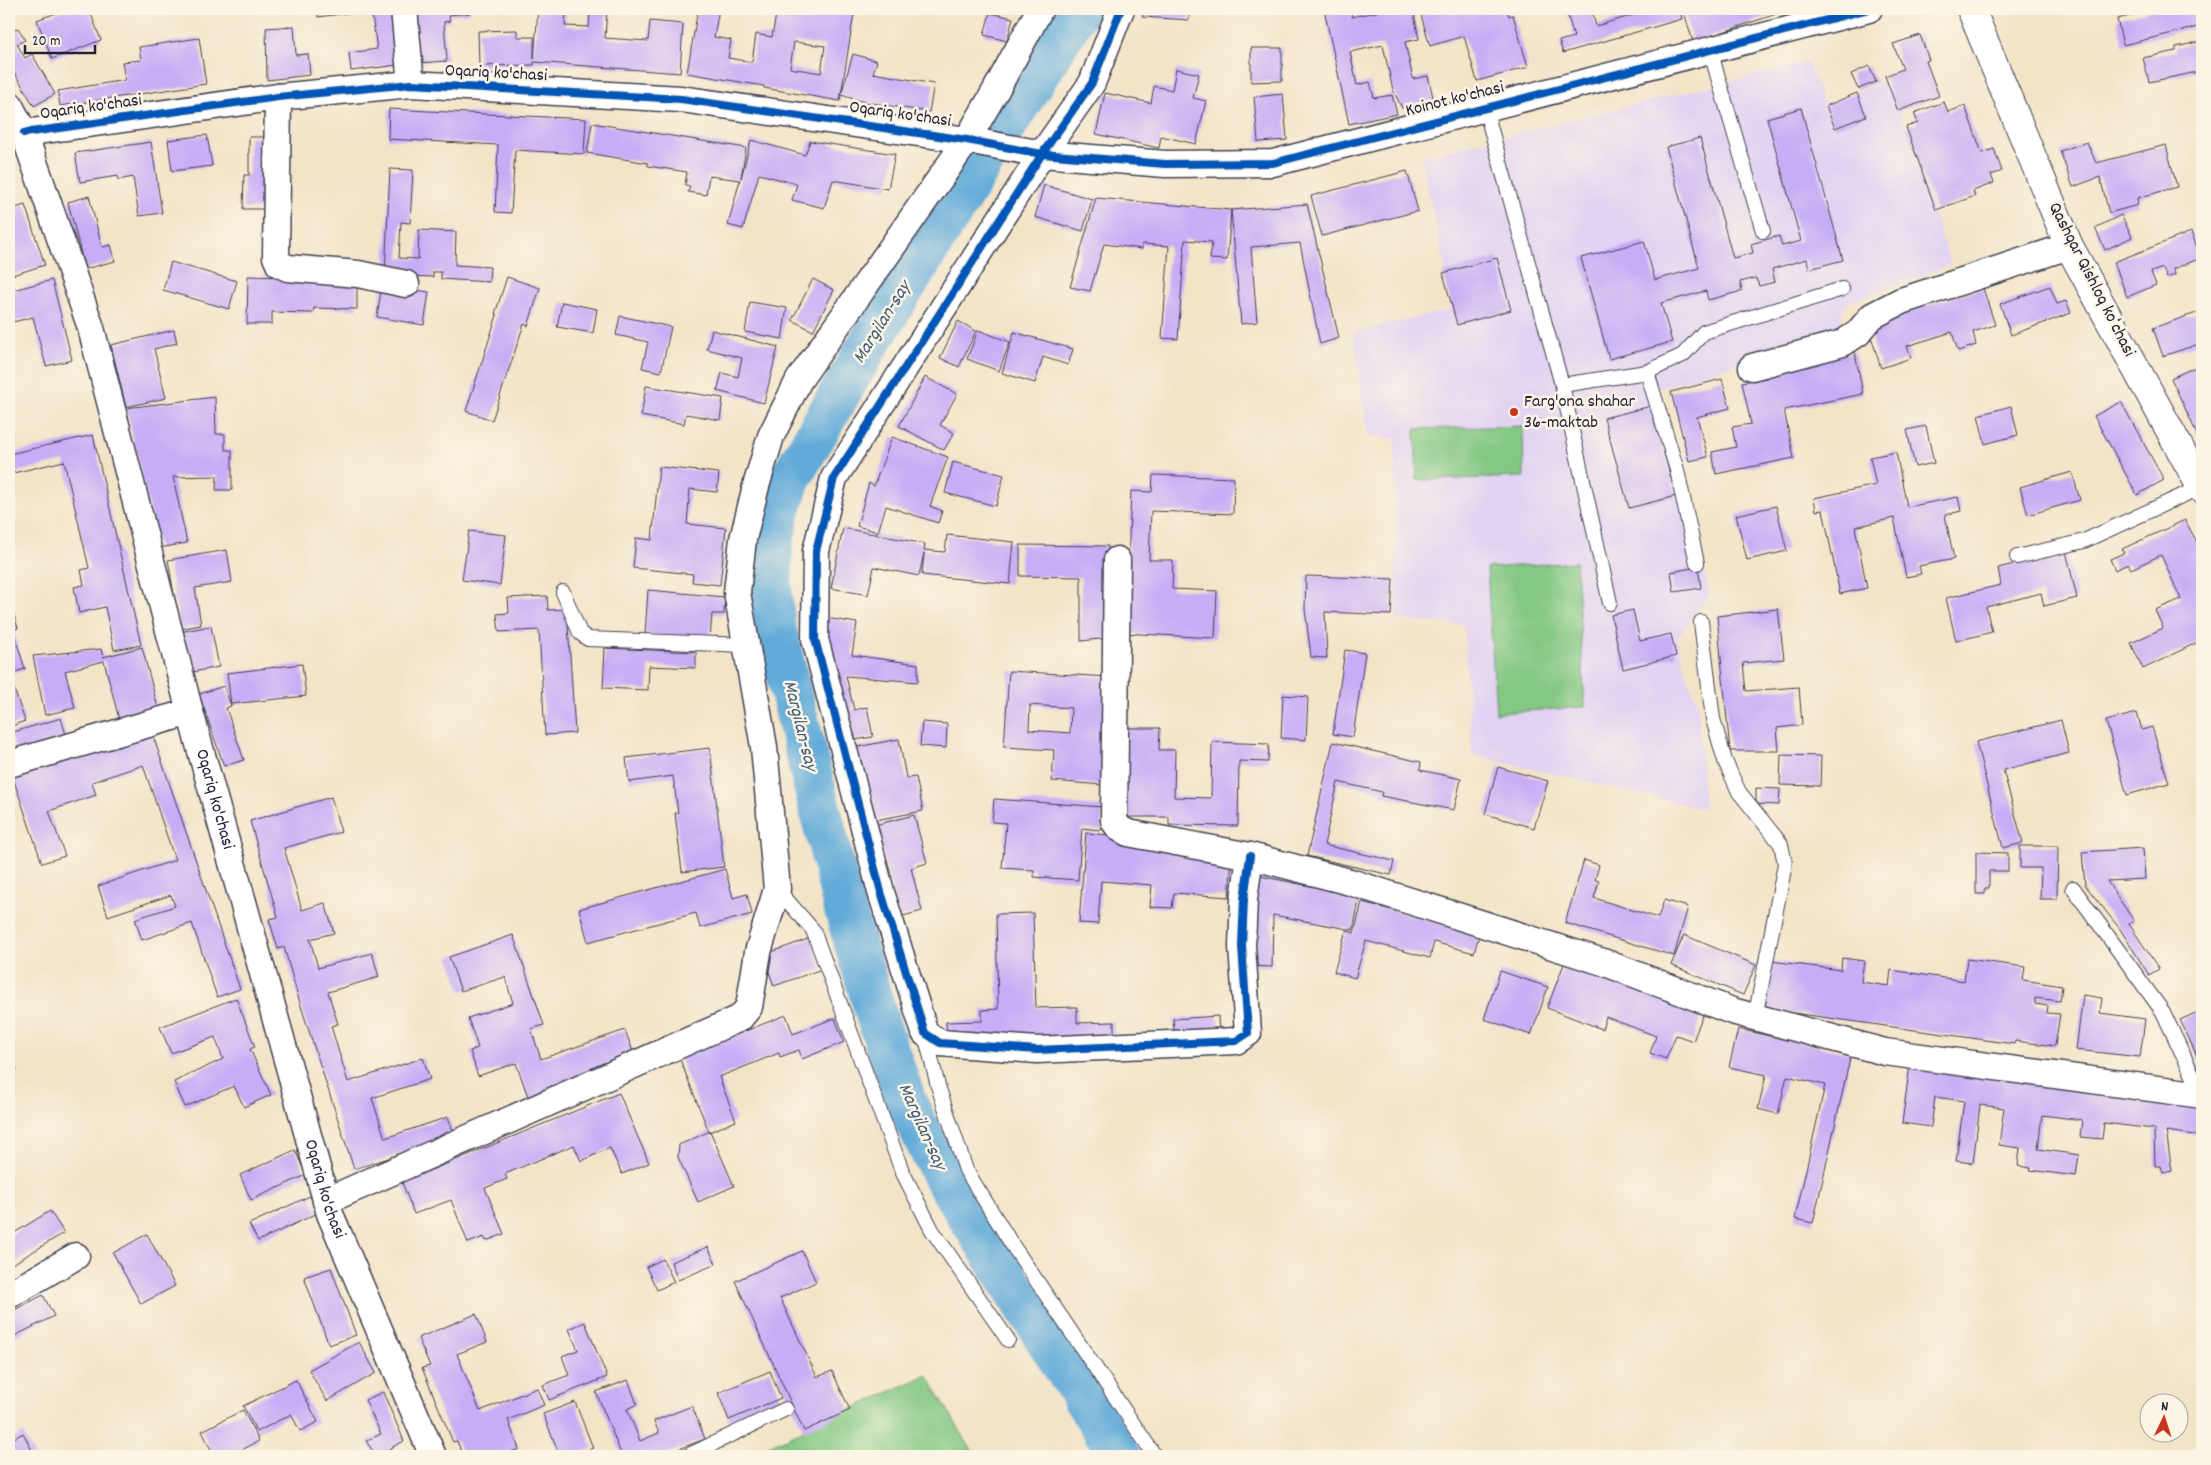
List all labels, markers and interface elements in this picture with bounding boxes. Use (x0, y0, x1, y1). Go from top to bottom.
scale bar (25, 22, 95, 54)
text: 20 m (32, 31, 60, 53)
street label: Oqariq ko'chasi (444, 59, 548, 89)
street label: Koinot ko'chasi (1403, 76, 1507, 124)
street label: Oqariq ko'chasi (38, 88, 144, 128)
street label: Oqariq ko'chasi (847, 95, 953, 135)
street label: Qashqar Qishloq koʻchasi (2041, 198, 2141, 362)
water label: Margilan-say (847, 275, 920, 369)
place label: Farg'ona shahar 36-maktab (1524, 390, 1635, 436)
marker: Farg'ona shahar 36-maktab (1508, 406, 1520, 418)
water label: Margilan-say (775, 678, 824, 776)
street label: Oqariq ko'chasi (189, 746, 240, 852)
water label: Margilan-say (890, 1079, 953, 1177)
street label: Oqariq ko'chasi (297, 1137, 352, 1243)
north arrow (2138, 1392, 2188, 1442)
text: N (2161, 1397, 2169, 1417)

